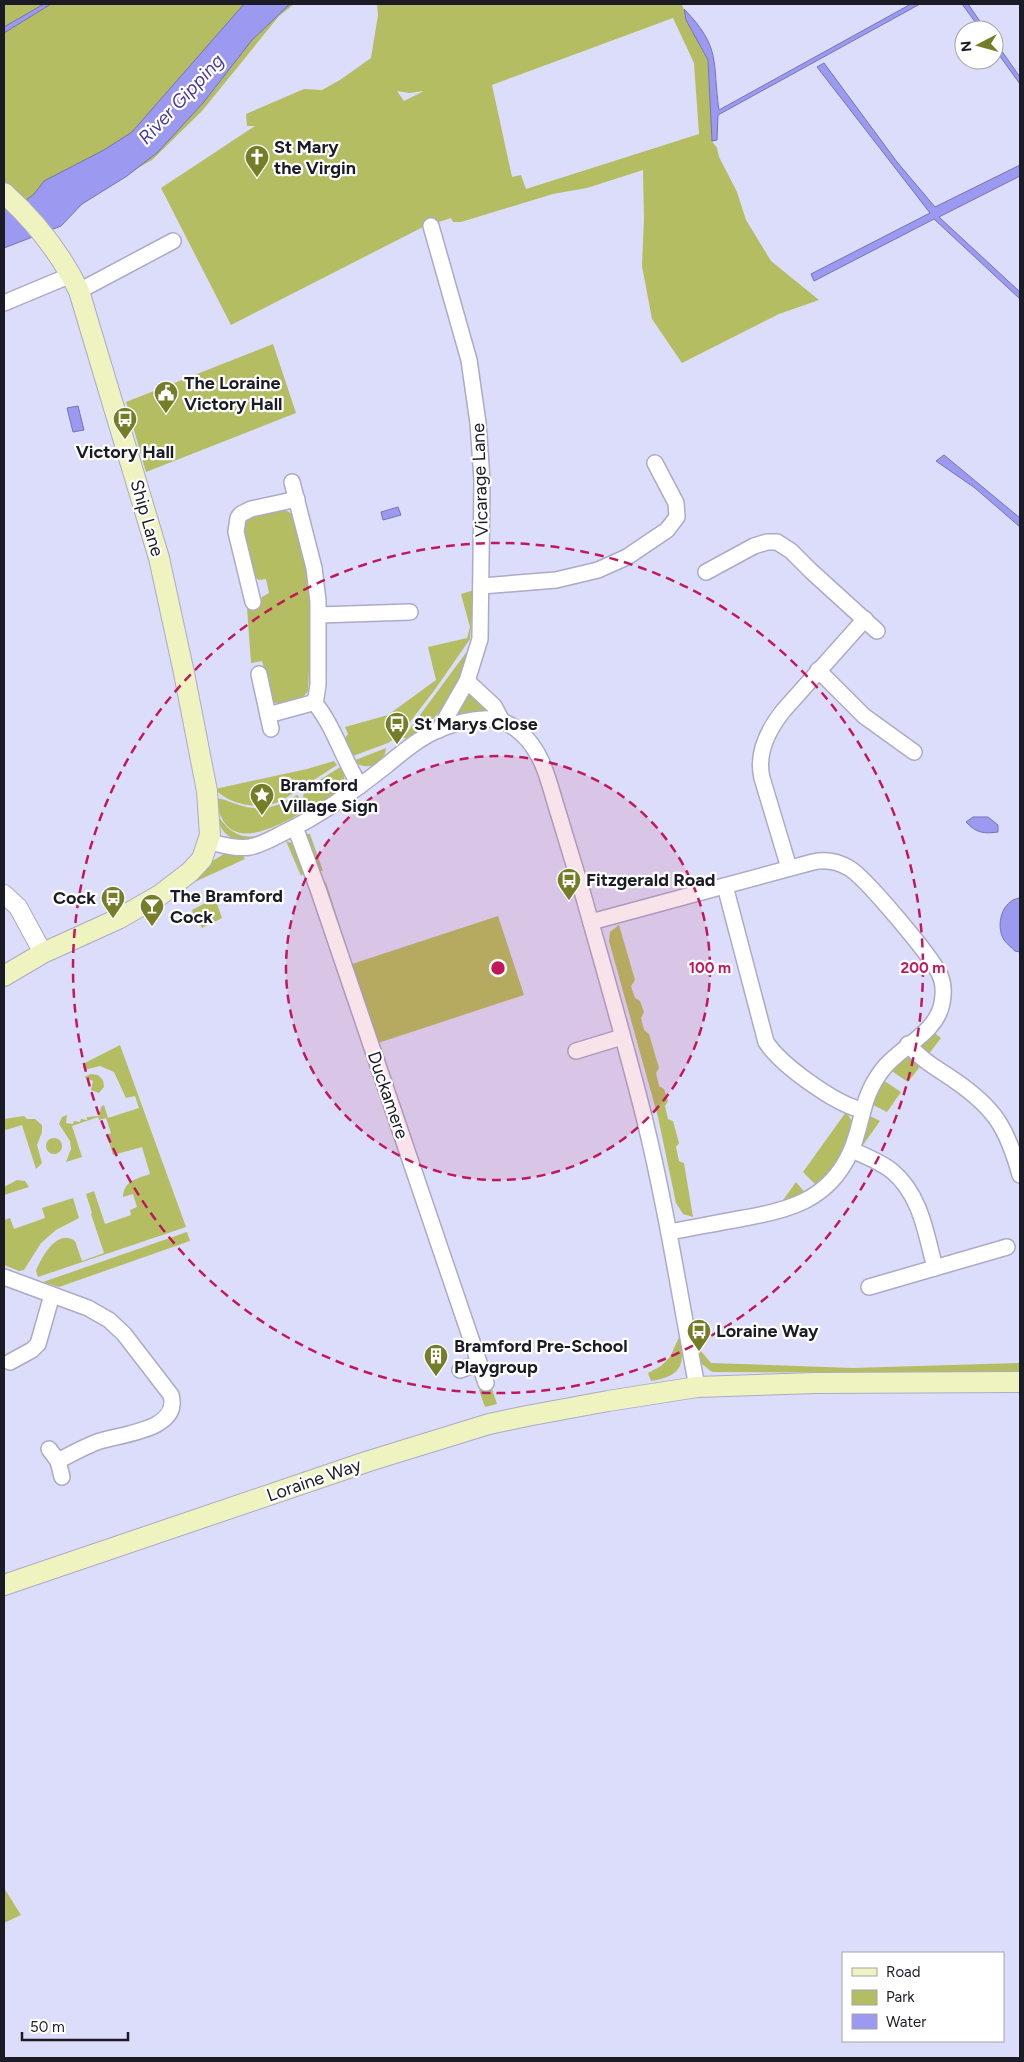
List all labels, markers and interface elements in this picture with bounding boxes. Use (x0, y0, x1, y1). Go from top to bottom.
north arrow (954, 20, 1004, 70)
text: N (958, 40, 976, 53)
water label: River Gipping (133, 49, 229, 149)
place label: St Mary the Virgin (274, 136, 356, 179)
church icon: St Mary the Virgin (244, 144, 270, 178)
place label: The Loraine Victory Hall (184, 372, 283, 415)
public building icon: The Loraine Victory Hall (153, 380, 179, 414)
bus stop icon: Victory Hall (112, 406, 138, 440)
street label: Vicarage Lane (467, 422, 493, 537)
place label: Victory Hall (76, 441, 174, 463)
street label: Ship Lane (126, 477, 168, 559)
bus stop icon: St Marys Close (384, 711, 410, 745)
place label: St Marys Close (414, 713, 538, 735)
place label: Bramford Village Sign (280, 774, 378, 817)
place icon: Bramford Village Sign (249, 782, 275, 816)
bus stop icon: Fitzgerald Road (556, 867, 582, 901)
place label: Fitzgerald Road (586, 869, 716, 891)
bus stop icon: Cock (100, 885, 126, 919)
place label: The Bramford Cock (170, 885, 283, 928)
place label: Cock (53, 887, 96, 909)
bar icon: The Bramford Cock (139, 893, 165, 927)
centre of rings (489, 959, 507, 977)
text: 100 m (689, 959, 731, 977)
text: 200 m (901, 959, 945, 977)
street label: Duckamere (363, 1048, 413, 1142)
bus stop icon: Loraine Way (686, 1318, 712, 1352)
place label: Loraine Way (716, 1320, 819, 1342)
place label: Bramford Pre-School Playgroup (454, 1335, 628, 1378)
building icon: Bramford Pre-School Playgroup (423, 1343, 449, 1377)
street label: Loraine Way (264, 1453, 365, 1506)
legend (842, 1952, 1004, 2042)
text: Road (886, 1963, 921, 1981)
text: Park (886, 1988, 915, 2006)
scale bar (22, 2010, 129, 2042)
text: Water (886, 2013, 926, 2031)
text: 50 m (30, 2018, 65, 2036)

